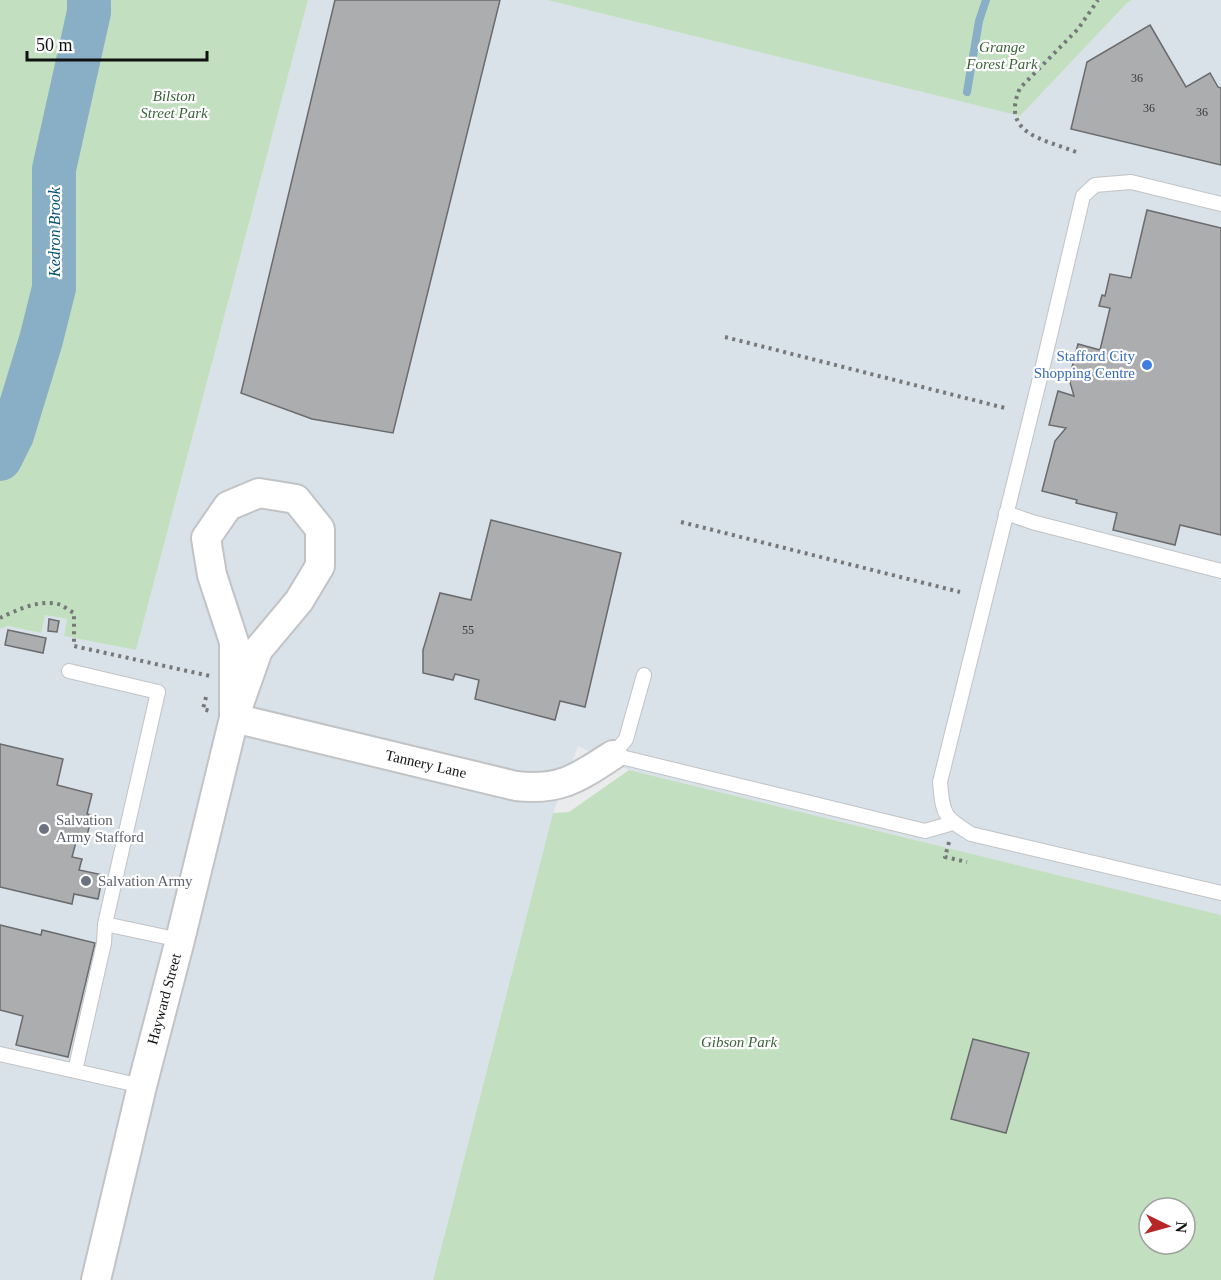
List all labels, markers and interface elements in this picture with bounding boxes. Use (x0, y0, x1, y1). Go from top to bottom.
scale bar (27, 24, 207, 62)
text: 50 m (36, 35, 73, 55)
park label: Grange Forest Park (965, 39, 1038, 72)
house number: 36 (1131, 71, 1143, 85)
park label: Bilston Street Park (140, 88, 208, 121)
house number: 36 (1143, 101, 1155, 115)
house number: 36 (1196, 105, 1208, 119)
water label: Kedron Brook (46, 186, 63, 278)
place label: Stafford City Shopping Centre (1034, 348, 1135, 381)
marker: Stafford City Shopping Centre (1140, 358, 1154, 372)
house number: 55 (462, 623, 474, 637)
street label: Tannery Lane (384, 747, 468, 781)
place label: Salvation Army Stafford (56, 812, 144, 845)
marker: Salvation Army Stafford (37, 822, 51, 836)
place label: Salvation Army (98, 873, 193, 889)
marker: Salvation Army (79, 874, 93, 888)
street label: Hayward Street (144, 951, 184, 1046)
park label: Gibson Park (701, 1034, 777, 1050)
north arrow (1137, 1196, 1197, 1256)
text: N (1172, 1221, 1190, 1234)

